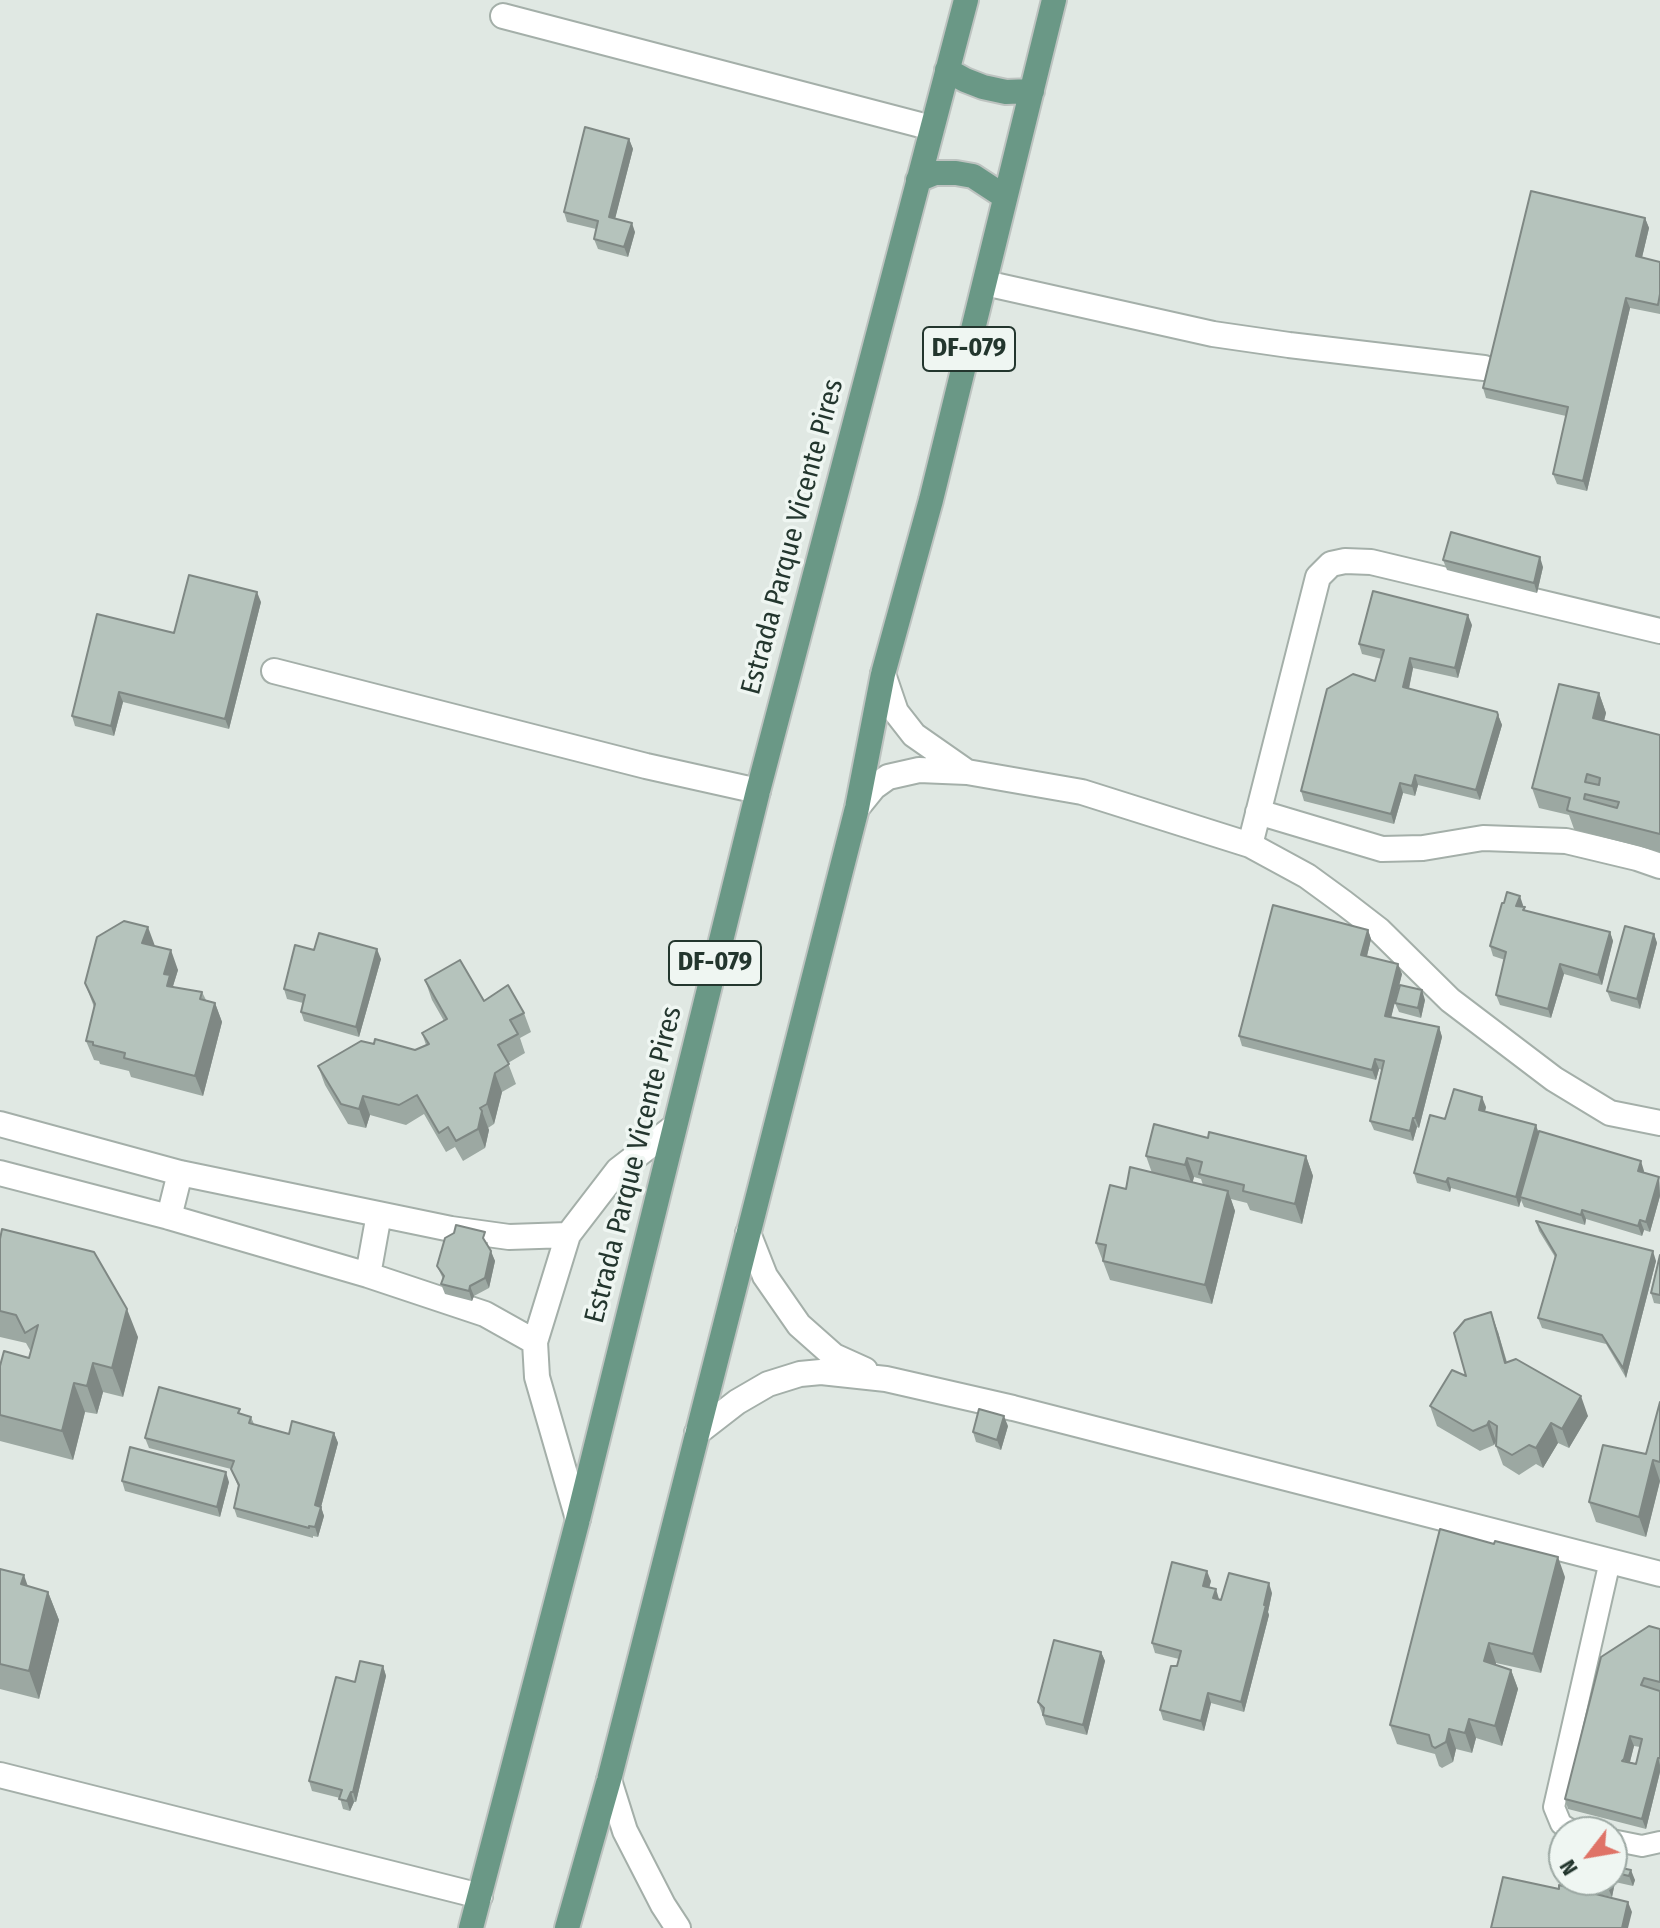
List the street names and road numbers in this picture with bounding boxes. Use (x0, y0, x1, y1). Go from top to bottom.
road number: DF-079 (923, 327, 1015, 371)
street label: Estrada Parque Vicente Pires (735, 376, 851, 698)
road number: DF-079 (669, 941, 761, 985)
street label: Estrada Parque Vicente Pires (578, 1003, 690, 1327)

